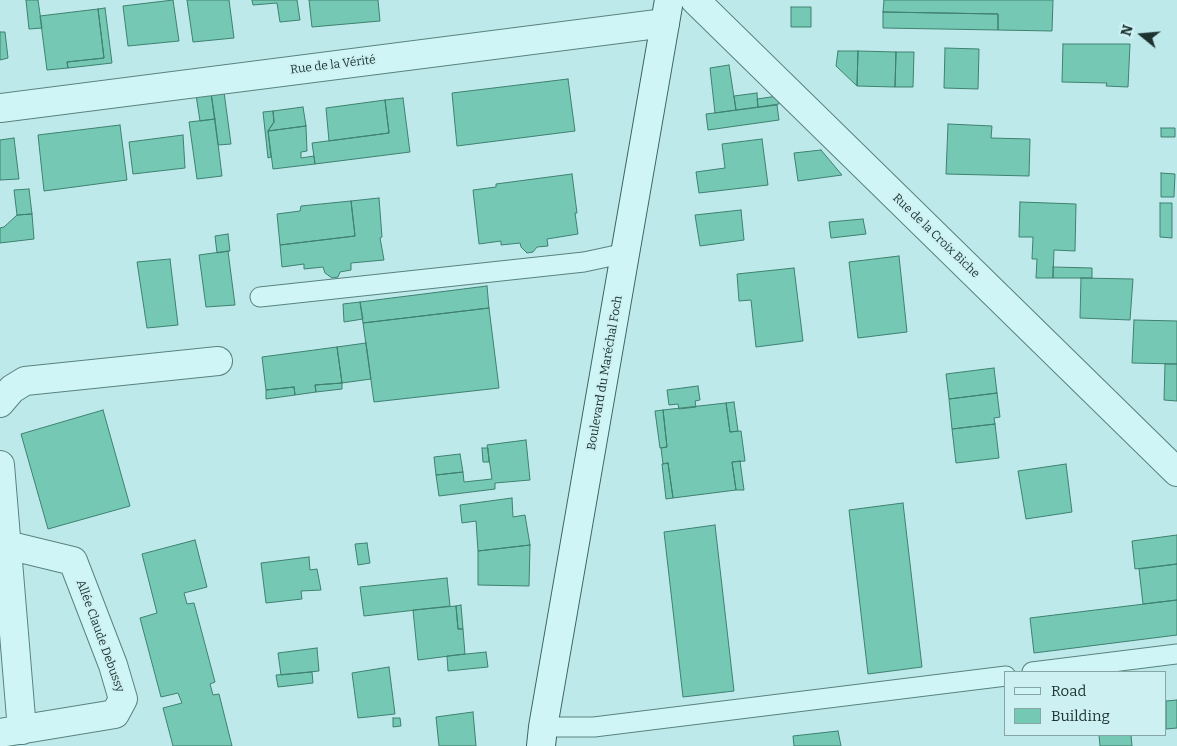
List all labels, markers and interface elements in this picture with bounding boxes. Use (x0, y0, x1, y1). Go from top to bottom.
north arrow (1117, 10, 1167, 60)
text: N (1117, 23, 1137, 38)
street label: Rue de la Vérité (289, 53, 377, 77)
street label: Rue de la Croix Biche (890, 191, 982, 281)
street label: Boulevard du Maréchal Foch (584, 295, 626, 451)
street label: Allée Claude Debussy (73, 578, 127, 694)
legend (1004, 671, 1167, 736)
text: Road (1051, 682, 1086, 700)
text: Building (1051, 707, 1110, 725)

